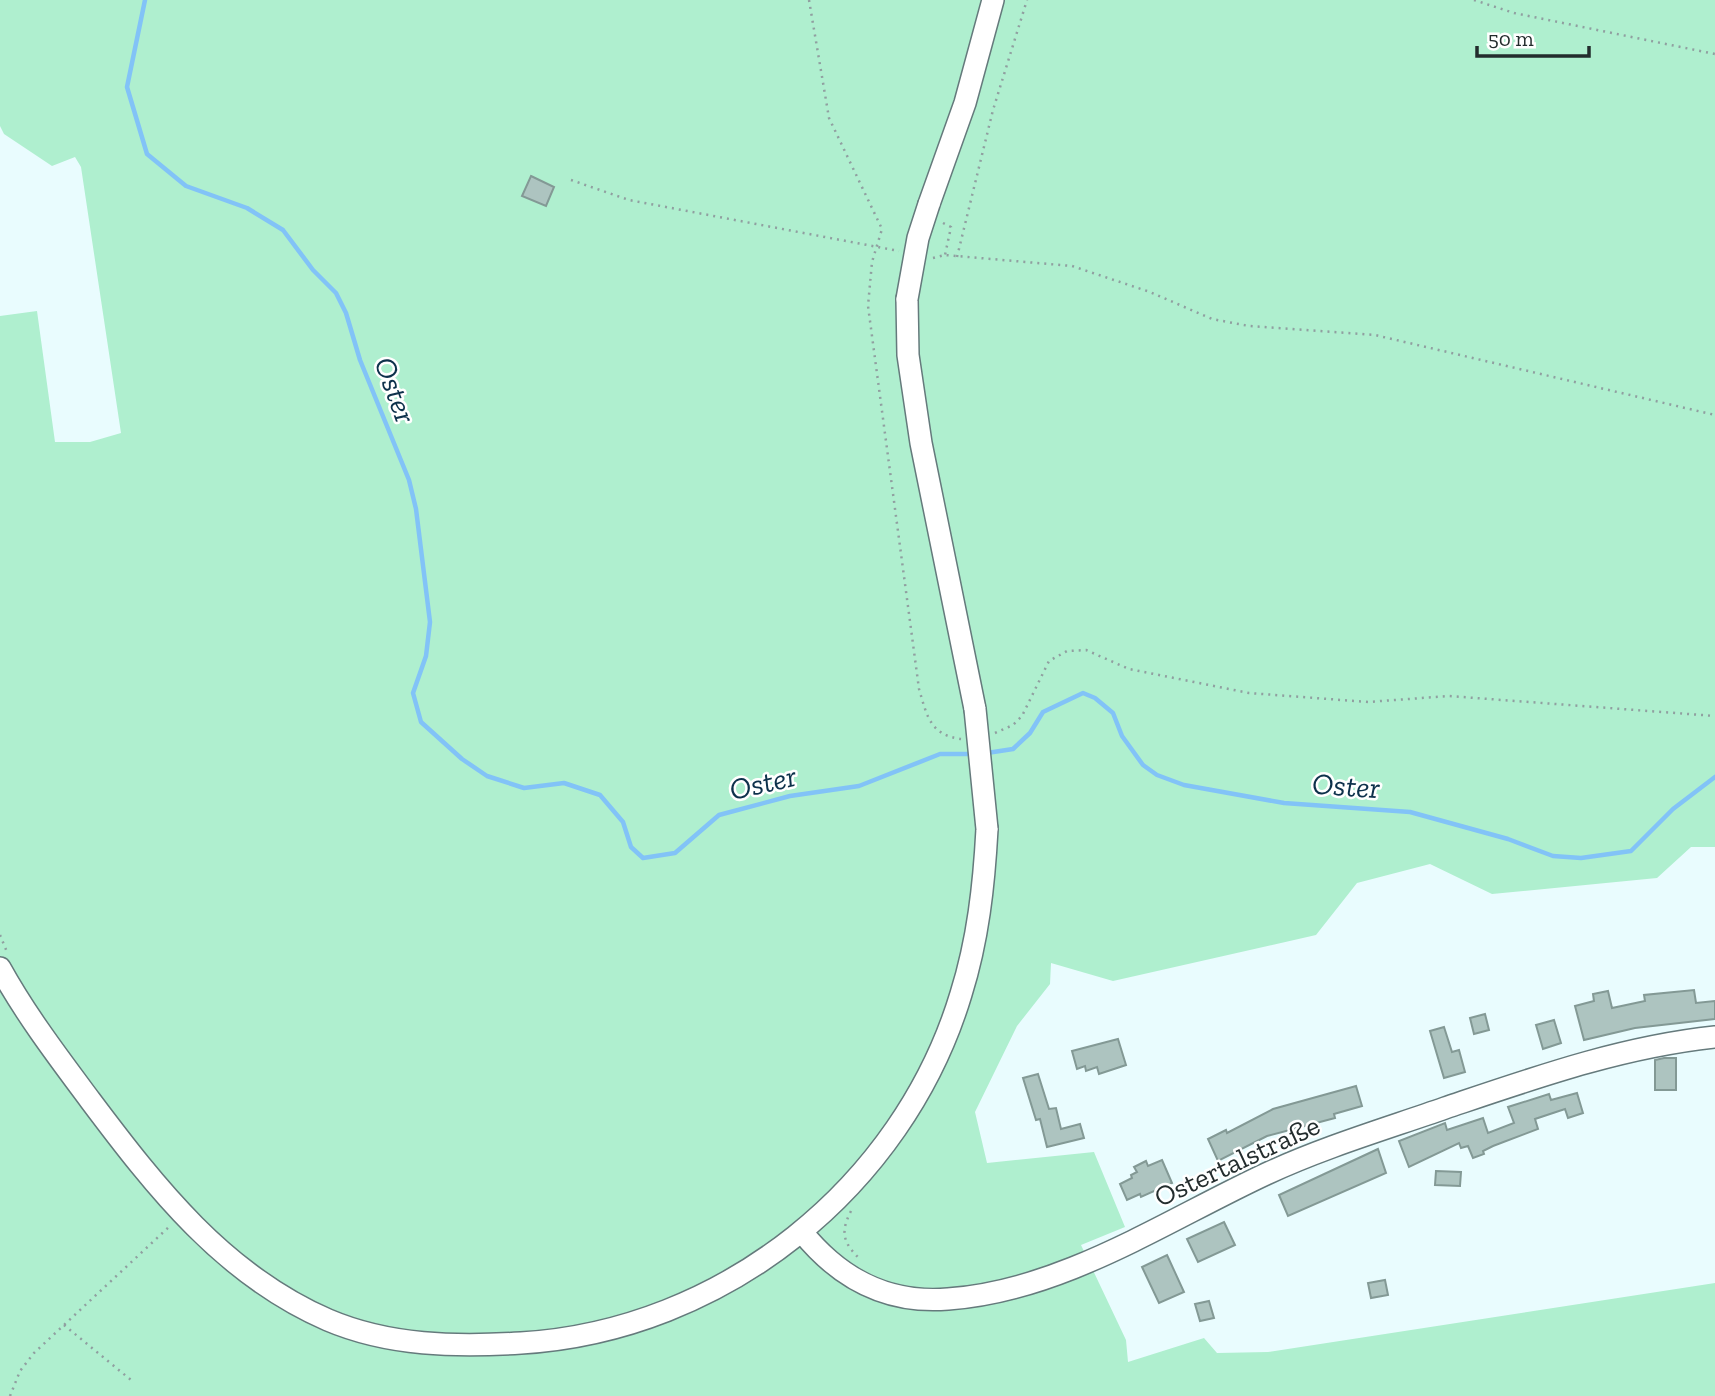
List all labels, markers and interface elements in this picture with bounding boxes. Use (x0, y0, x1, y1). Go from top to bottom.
scale bar (1477, 14, 1589, 58)
text: 50 m (1488, 26, 1534, 51)
water label: Oster (367, 352, 424, 429)
water label: Oster (726, 758, 801, 808)
water label: Oster (1311, 766, 1382, 806)
street label: Ostertalstraße (1149, 1108, 1325, 1214)

